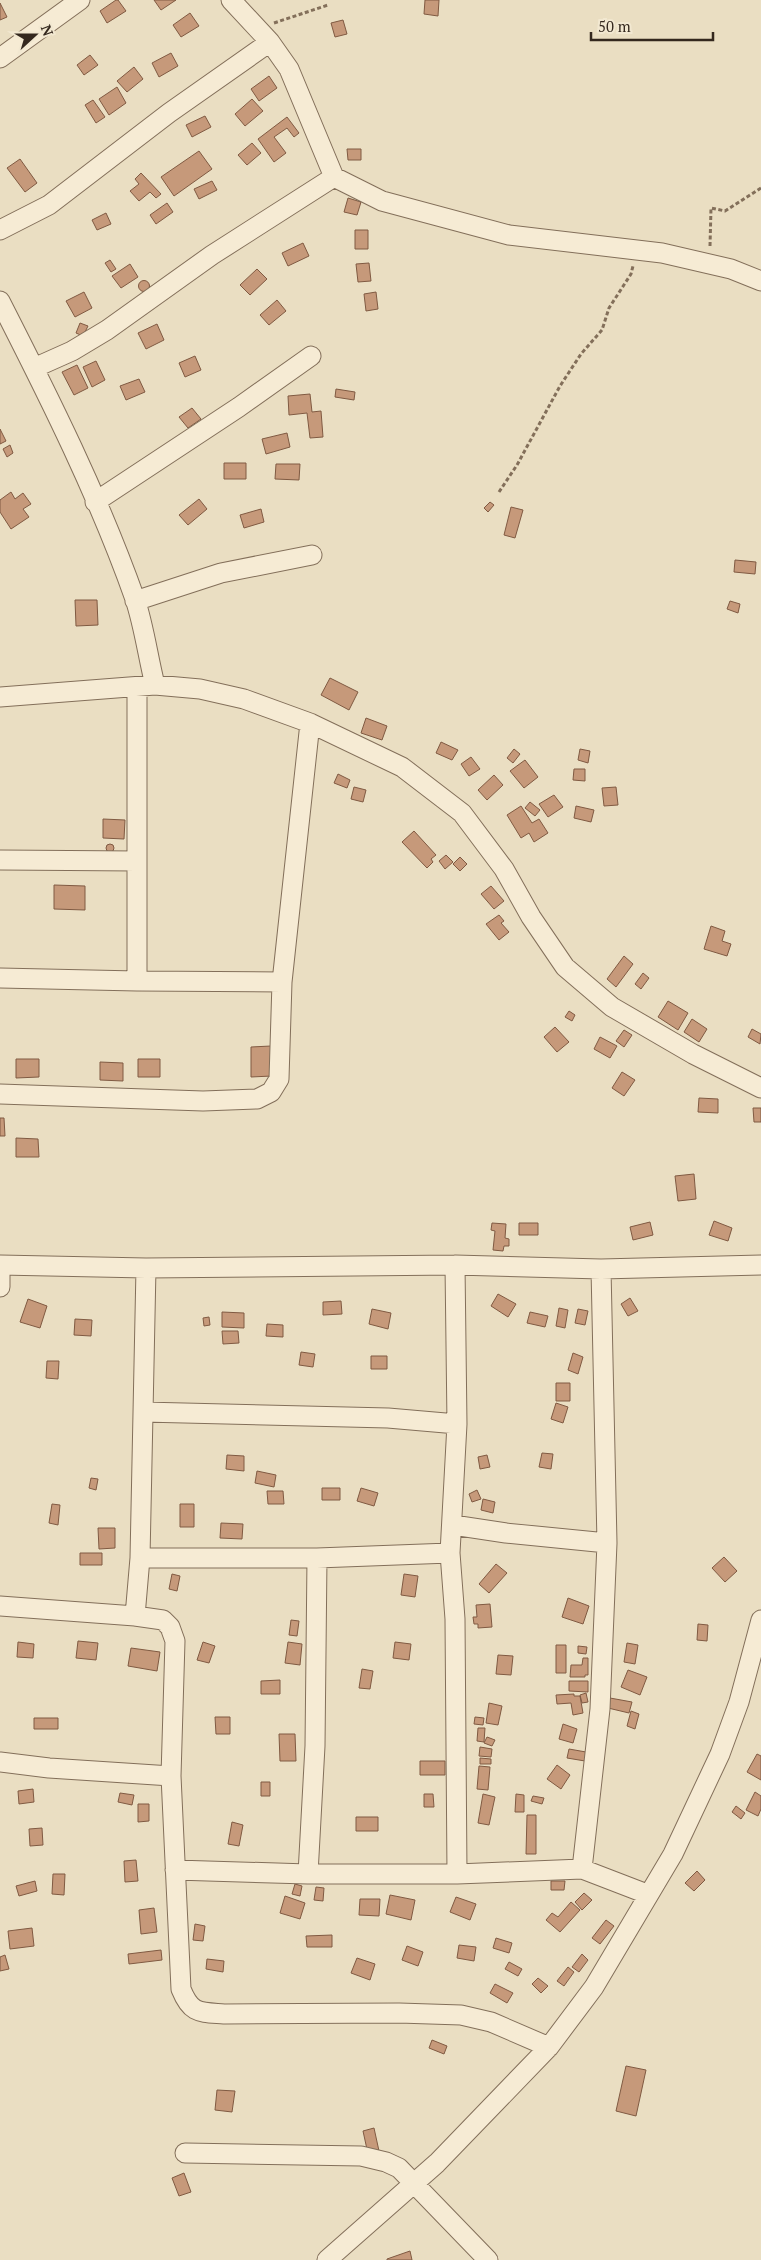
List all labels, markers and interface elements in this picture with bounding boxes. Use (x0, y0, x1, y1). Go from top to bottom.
north arrow (10, 10, 60, 60)
scale bar (591, 10, 714, 42)
text: 50 m (598, 16, 631, 36)
text: N (37, 22, 59, 39)

